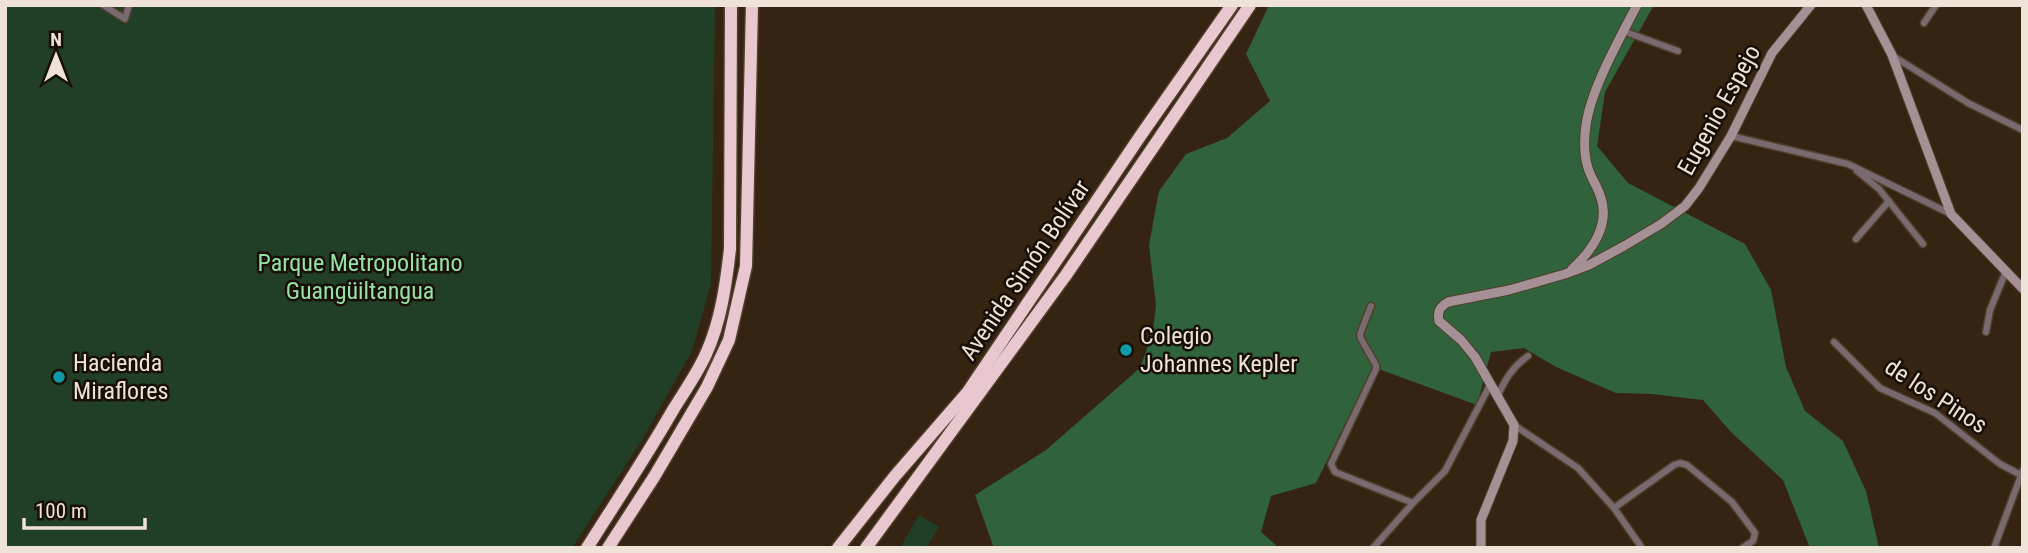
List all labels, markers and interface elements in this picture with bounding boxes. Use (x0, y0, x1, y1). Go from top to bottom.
north arrow (21, 21, 91, 91)
text: N (50, 28, 62, 51)
street label: Eugenio Espejo (1672, 40, 1766, 180)
street label: Avenida Simón Bolívar (954, 175, 1096, 365)
park label: Parque Metropolitano Guangüiltangua (258, 249, 462, 305)
place label: Colegio Johannes Kepler (1140, 322, 1298, 378)
marker: Colegio Johannes Kepler (1118, 342, 1134, 358)
place label: Hacienda Miraflores (73, 349, 168, 405)
street label: de los Pinos (1880, 353, 1992, 439)
marker: Hacienda Miraflores (51, 369, 67, 385)
scale bar (24, 486, 145, 530)
text: 100 m (35, 499, 87, 523)

